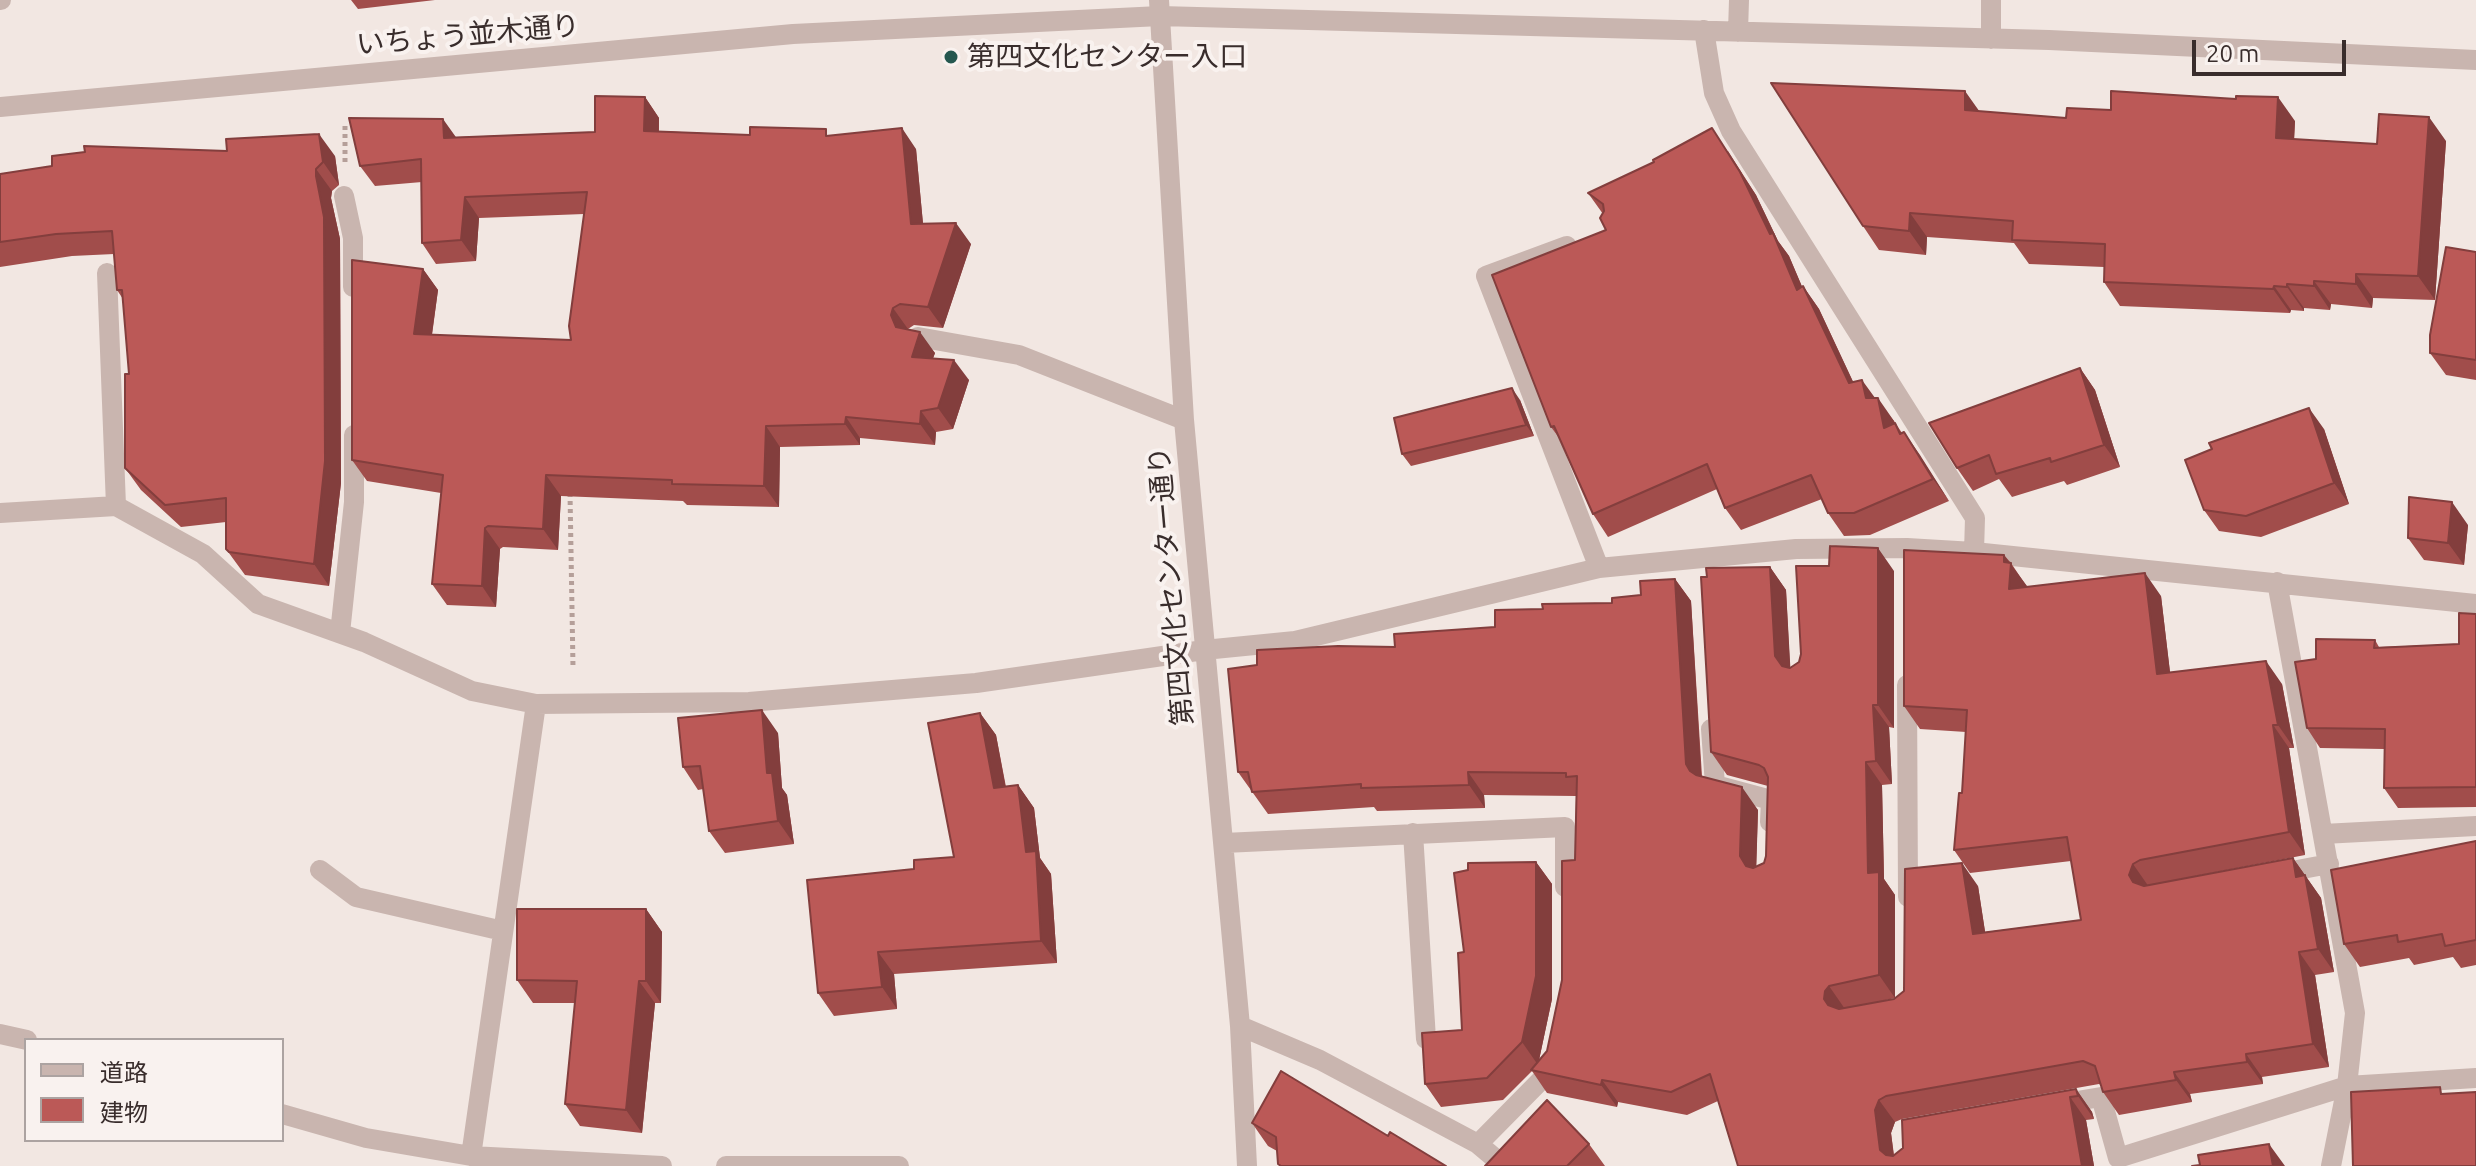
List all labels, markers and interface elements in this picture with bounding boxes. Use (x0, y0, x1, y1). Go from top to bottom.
street label: いちょう並木通り (355, 9, 581, 61)
scale bar (2196, 24, 2350, 74)
place label: 第四文化センター入口 (967, 40, 1247, 74)
text: 20 m (2206, 40, 2259, 67)
marker: 第四文化センター入口 (942, 48, 960, 66)
street label: 第四文化センター通り (1142, 445, 1200, 727)
legend (24, 1038, 284, 1142)
text: 道路 (100, 1059, 148, 1086)
text: 建物 (100, 1099, 148, 1126)

